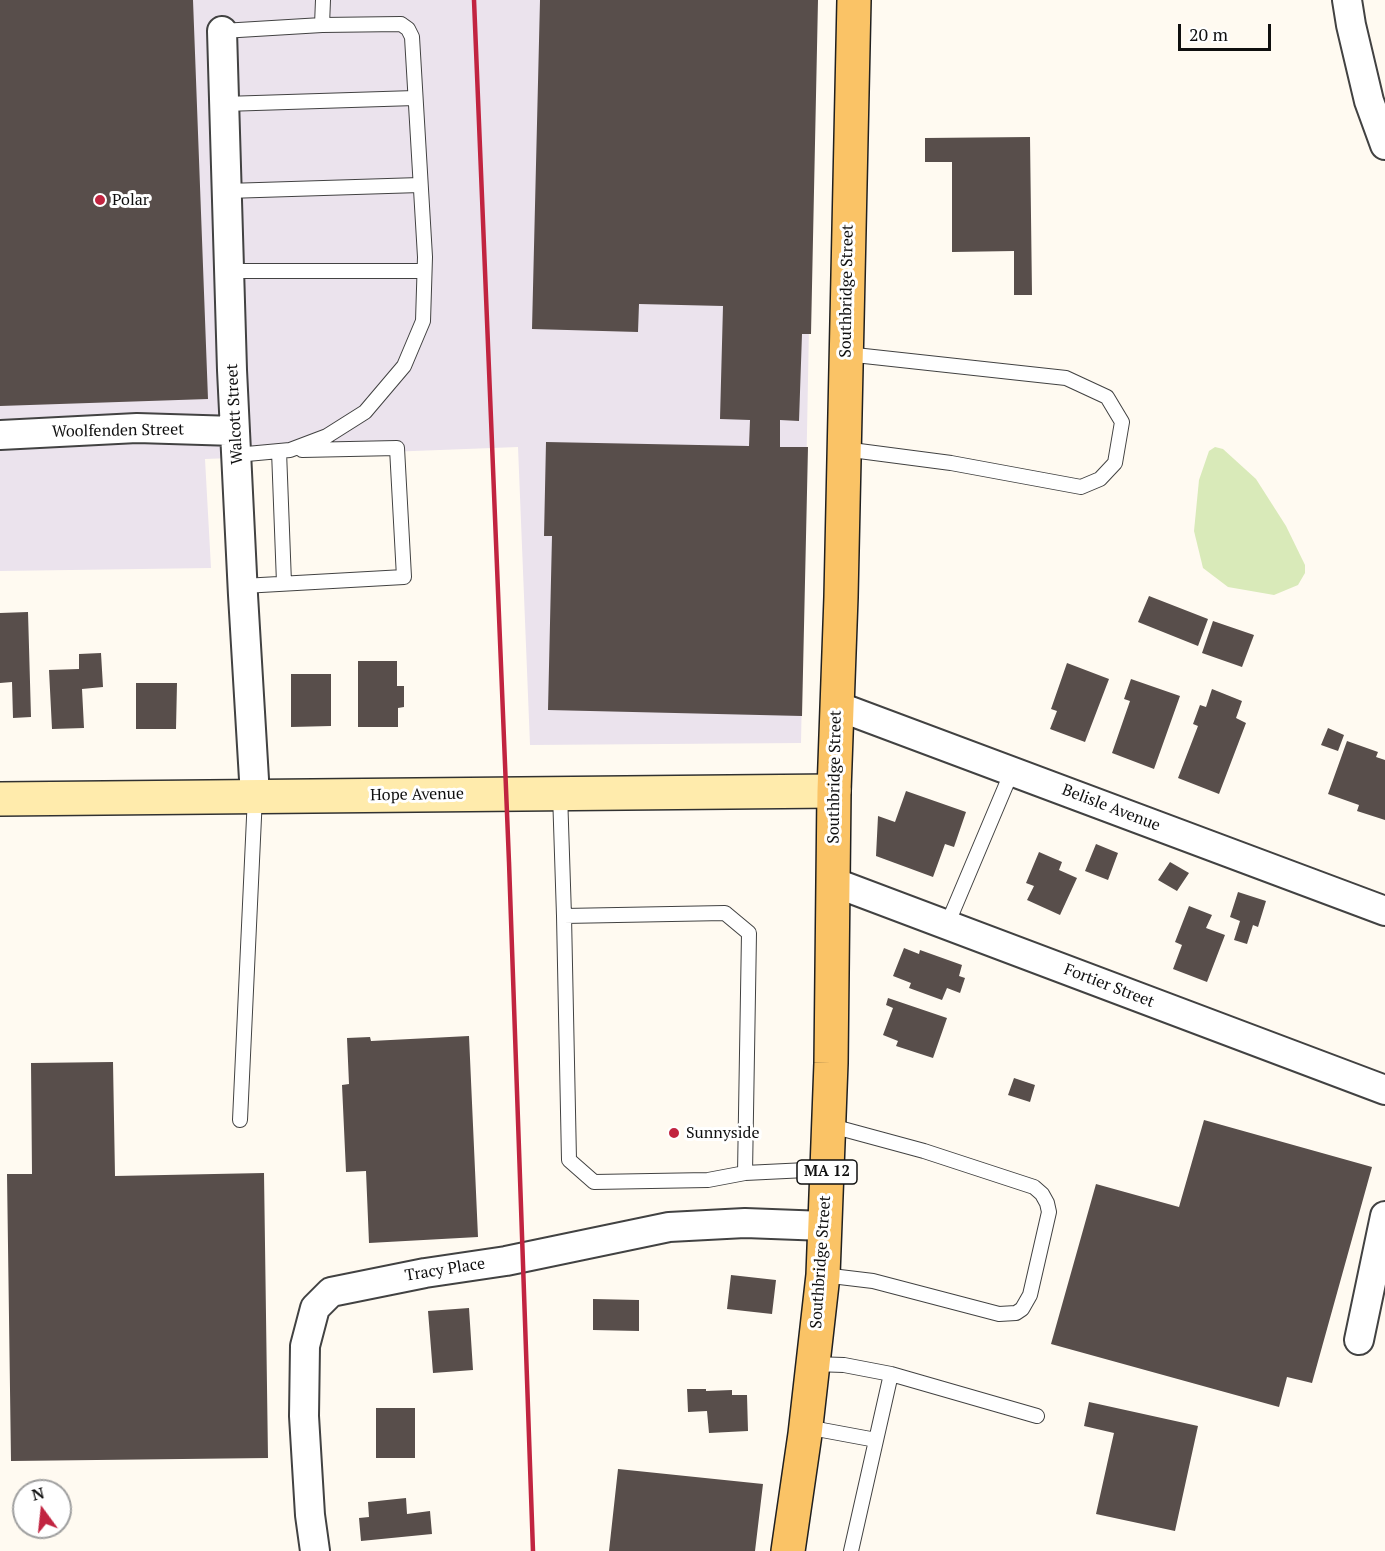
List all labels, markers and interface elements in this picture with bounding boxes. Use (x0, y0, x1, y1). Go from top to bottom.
scale bar (1181, 12, 1274, 50)
text: 20 m (1189, 22, 1228, 46)
place label: Polar (112, 190, 149, 210)
marker: Polar (93, 193, 107, 207)
street label: Southbridge Street (836, 224, 858, 358)
street label: Walcott Street (223, 363, 247, 465)
street label: Woolfenden Street (52, 420, 184, 442)
street label: Southbridge Street (824, 710, 846, 844)
street label: Belisle Avenue (1059, 780, 1163, 836)
street label: Hope Avenue (370, 785, 464, 805)
street label: Fortier Street (1061, 960, 1157, 1012)
place label: Sunnyside (686, 1123, 760, 1143)
marker: Sunnyside (667, 1126, 681, 1140)
road number: MA 12 (797, 1160, 857, 1184)
street label: Southbridge Street (807, 1195, 835, 1329)
street label: Tracy Place (404, 1254, 486, 1286)
north arrow (12, 1479, 72, 1539)
text: N (29, 1481, 47, 1506)

